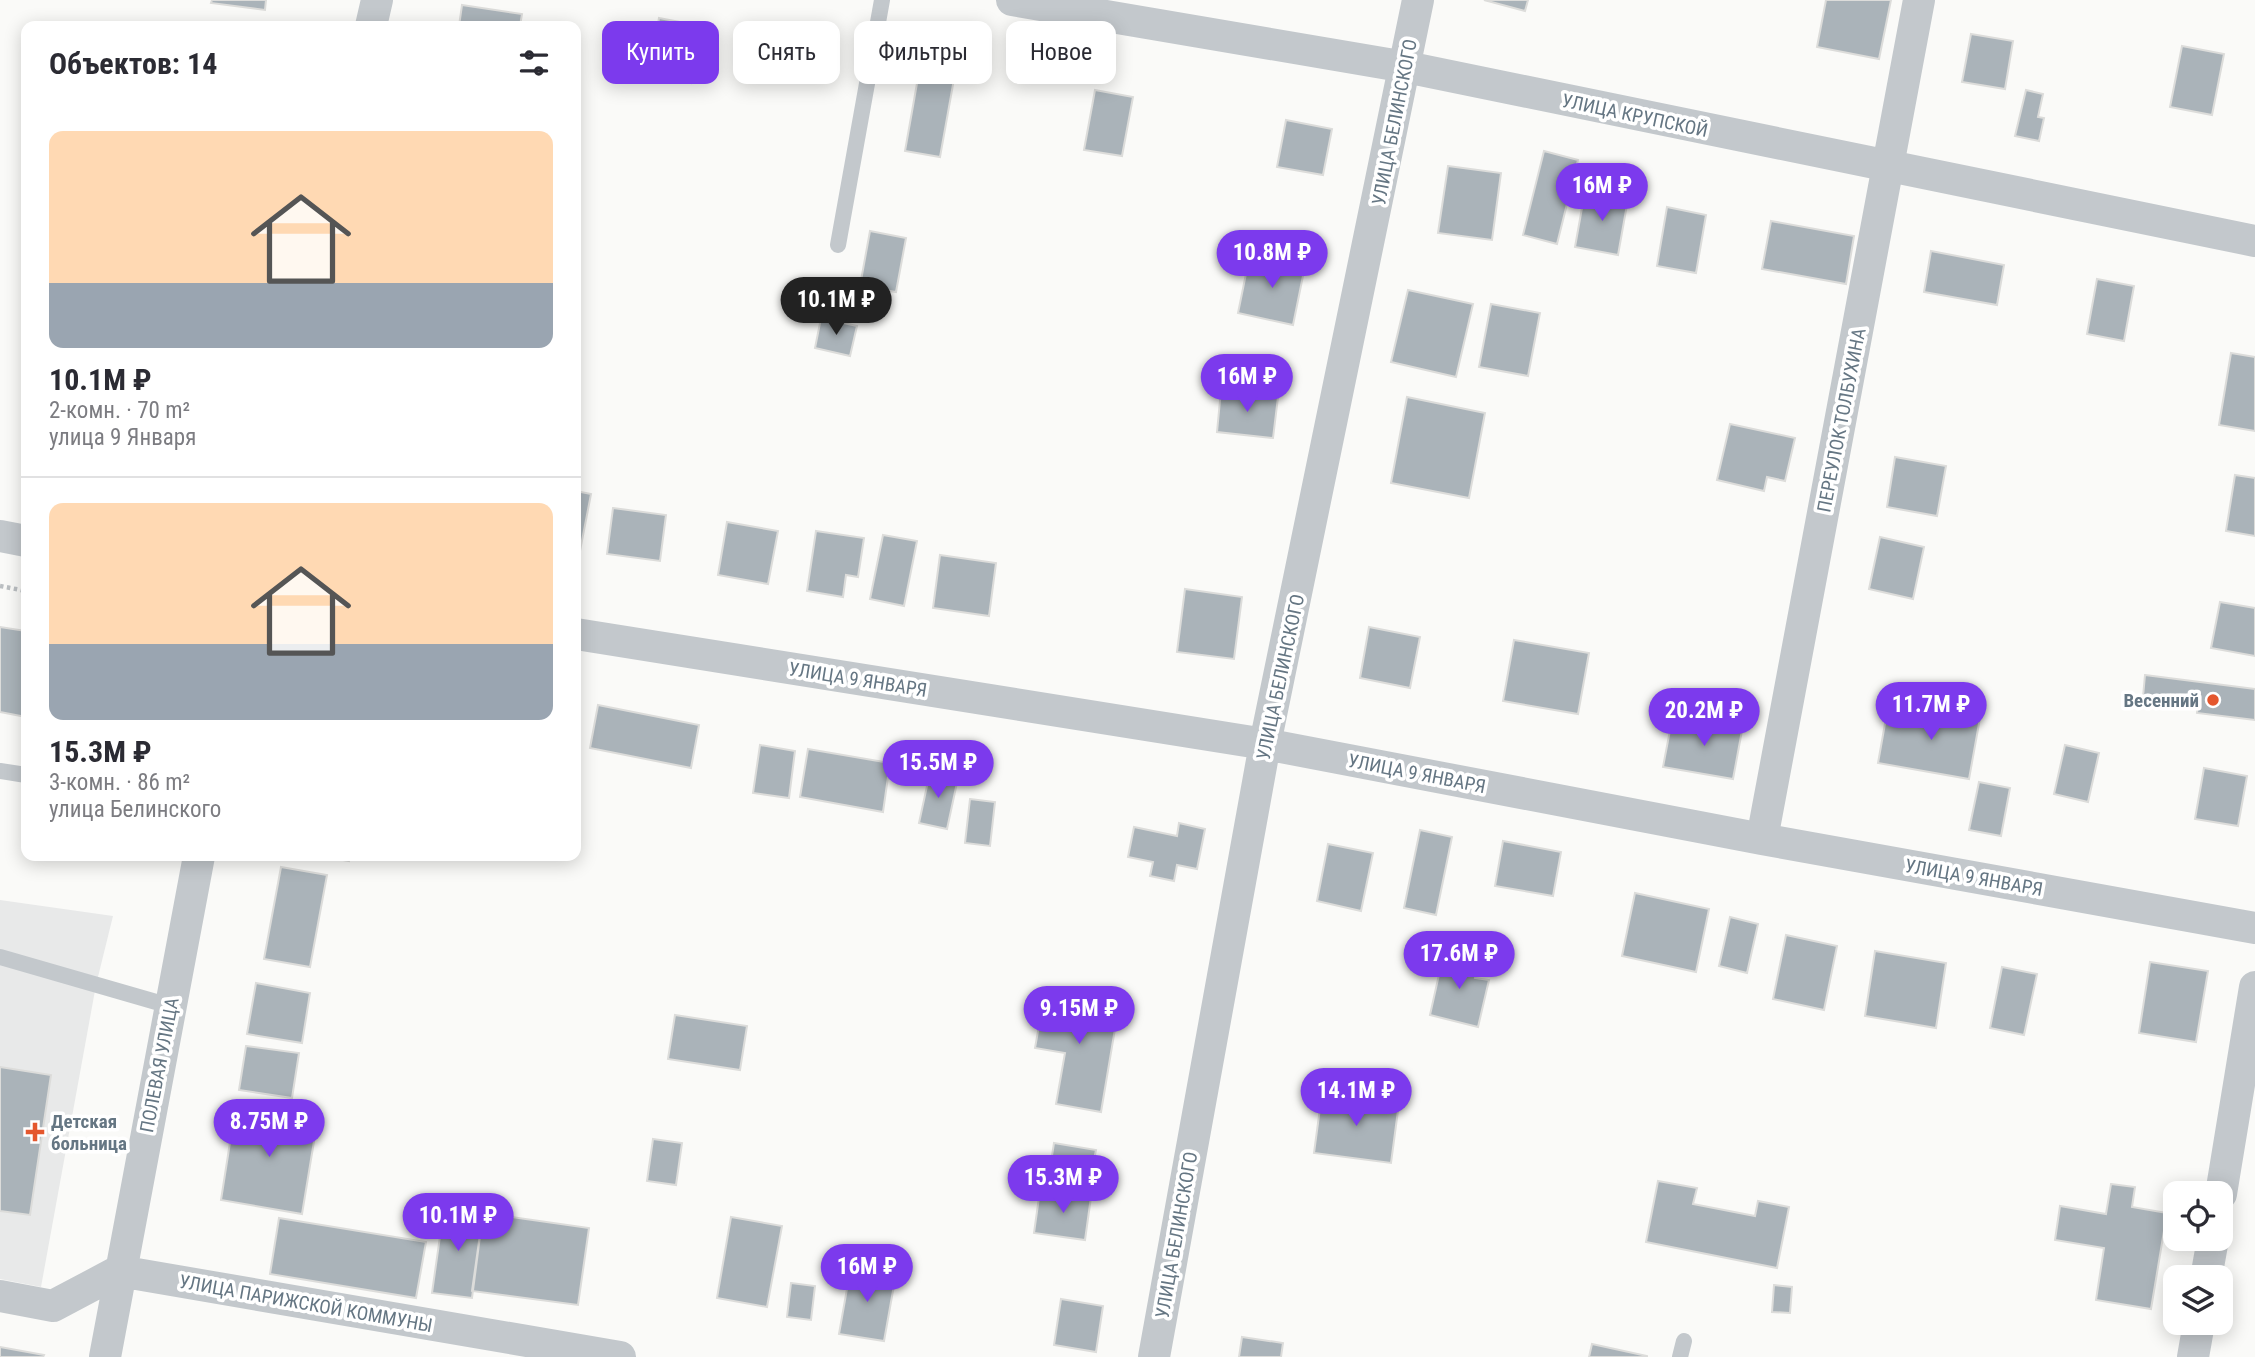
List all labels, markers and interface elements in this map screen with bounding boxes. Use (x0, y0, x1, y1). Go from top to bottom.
chip: Купить (602, 21, 719, 84)
chip: Снять (733, 21, 840, 84)
chip: Фильтры (854, 21, 992, 84)
chip: Новое (1006, 21, 1116, 84)
street label: УЛИЦА БЕЛИНСКОГО (1367, 37, 1422, 207)
icon: filters (515, 44, 553, 82)
text: Объектов: 14 (49, 46, 217, 81)
street label: УЛИЦА КРУПСКОЙ (1560, 89, 1710, 142)
pin: 16M ₽ (1553, 164, 1651, 223)
text: 16M ₽ (1572, 172, 1632, 199)
icon: home (238, 176, 364, 302)
pin: 10.8M ₽ (1207, 230, 1337, 290)
text: 10.8M ₽ (1233, 239, 1311, 266)
pin: 10.1M ₽ (771, 278, 901, 337)
text: 10.1M ₽ (797, 286, 875, 313)
street label: ПЕРЕУЛОК ТОЛБУХИНА (1812, 326, 1871, 514)
pin: 16M ₽ (1198, 354, 1296, 414)
text: 10.1M ₽ (49, 362, 152, 397)
text: 16M ₽ (1217, 363, 1277, 390)
text: 2-комн. · 70 m² (49, 397, 190, 424)
text: улица 9 Января (49, 424, 196, 451)
icon: home (238, 548, 364, 674)
street label: УЛИЦА БЕЛИНСКОГО (1252, 592, 1309, 762)
street label: УЛИЦА 9 ЯНВАРЯ (787, 657, 929, 702)
pin: 11.7M ₽ (1866, 682, 1996, 742)
pin: 20.2M ₽ (1639, 688, 1769, 748)
place label: Весенний (2123, 689, 2199, 712)
text: 11.7M ₽ (1892, 691, 1970, 718)
marker: Весенний (2205, 692, 2221, 708)
text: 20.2M ₽ (1665, 697, 1743, 724)
text: 15.3M ₽ (49, 734, 152, 769)
pin: 15.5M ₽ (873, 740, 1003, 800)
text: 15.5M ₽ (899, 749, 977, 776)
street label: УЛИЦА 9 ЯНВАРЯ (1346, 749, 1488, 798)
text: 3-комн. · 86 m² (49, 769, 190, 796)
text: улица Белинского (49, 796, 221, 823)
street label: УЛИЦА 9 ЯНВАРЯ (1903, 854, 2045, 901)
pin: 17.6M ₽ (1394, 932, 1524, 991)
text: 17.6M ₽ (1420, 940, 1498, 967)
pin: 9.15M ₽ (1014, 986, 1144, 1046)
text: 9.15M ₽ (1040, 995, 1118, 1022)
street label: ПОЛЕВАЯ УЛИЦА (135, 996, 184, 1135)
pin: 14.1M ₽ (1291, 1068, 1421, 1128)
text: 14.1M ₽ (1317, 1077, 1395, 1104)
pin: 8.75M ₽ (204, 1100, 334, 1159)
text: 8.75M ₽ (230, 1108, 308, 1135)
place label: Детская больница (51, 1110, 127, 1155)
marker: Детская больница (25, 1122, 45, 1142)
street label: УЛИЦА БЕЛИНСКОГО (1151, 1150, 1202, 1320)
pin: 15.3M ₽ (998, 1156, 1128, 1215)
text: 15.3M ₽ (1024, 1164, 1102, 1191)
map controls (2163, 1181, 2233, 1335)
button: locate (2163, 1181, 2233, 1251)
pin: 10.1M ₽ (393, 1194, 523, 1253)
text: 10.1M ₽ (419, 1202, 497, 1229)
pin: 16M ₽ (818, 1244, 916, 1304)
text: 16M ₽ (837, 1253, 897, 1280)
button: layers (2163, 1265, 2233, 1335)
street label: УЛИЦА ПАРИЖСКОЙ КОММУНЫ (177, 1270, 434, 1337)

